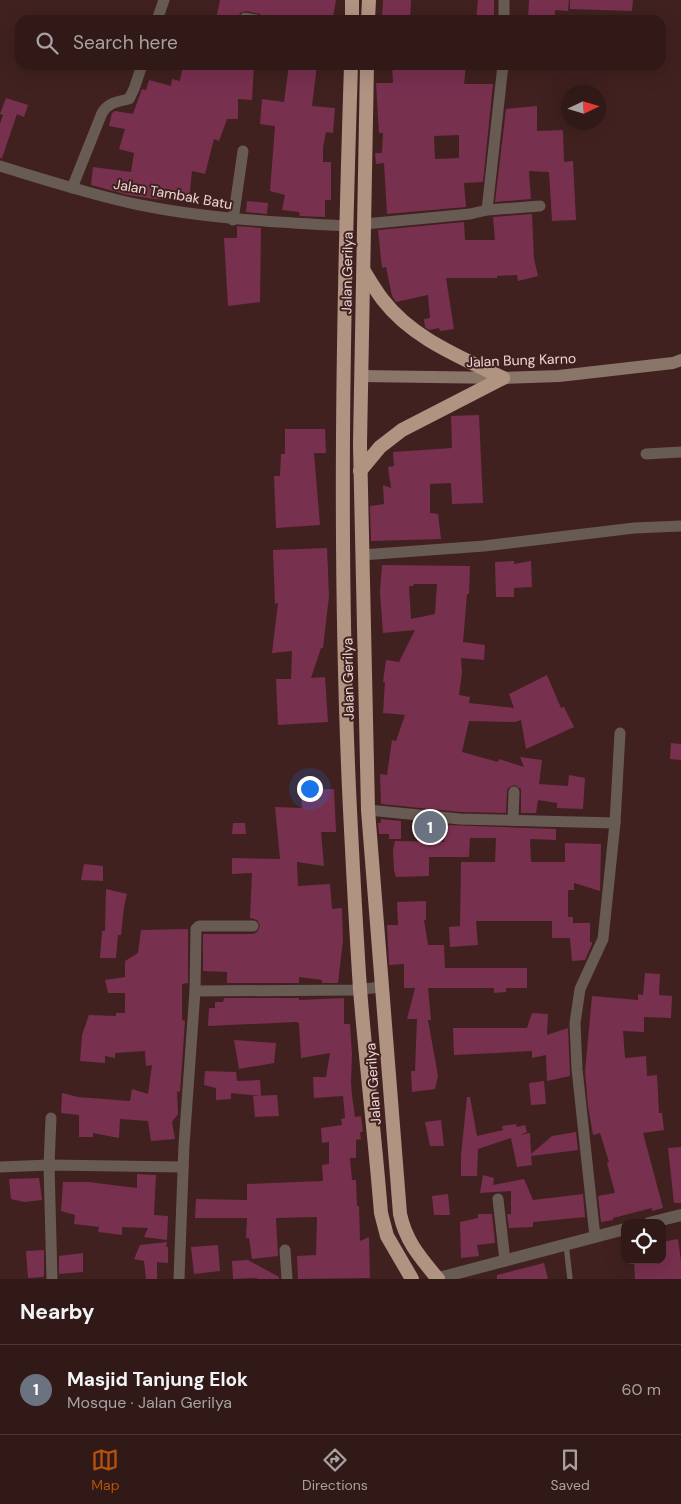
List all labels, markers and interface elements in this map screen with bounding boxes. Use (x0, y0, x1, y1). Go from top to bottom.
search box (15, 15, 666, 70)
icon: search (33, 29, 61, 57)
text: Search here (73, 30, 178, 55)
north arrow (561, 85, 606, 130)
street label: Jalan Tambak Batu (112, 175, 234, 213)
street label: Jalan Gerilya (337, 232, 357, 314)
street label: Jalan Bung Karno (466, 349, 576, 371)
street label: Jalan Gerilya (338, 638, 358, 720)
your location (297, 776, 323, 802)
pin: 1 (414, 808, 446, 846)
street label: Jalan Gerilya (361, 1042, 385, 1126)
map controls (621, 1219, 666, 1264)
button: locate (621, 1219, 666, 1264)
text: Nearby (20, 1298, 94, 1326)
text: Masjid Tanjung Elok (67, 1367, 248, 1392)
text: 1 (33, 1379, 39, 1400)
text: 60 m (621, 1379, 661, 1400)
text: Mosque · Jalan Gerilya (67, 1392, 232, 1413)
tab: Map (91, 1446, 119, 1494)
tab: Directions (302, 1446, 368, 1494)
tab: Saved (550, 1446, 590, 1494)

